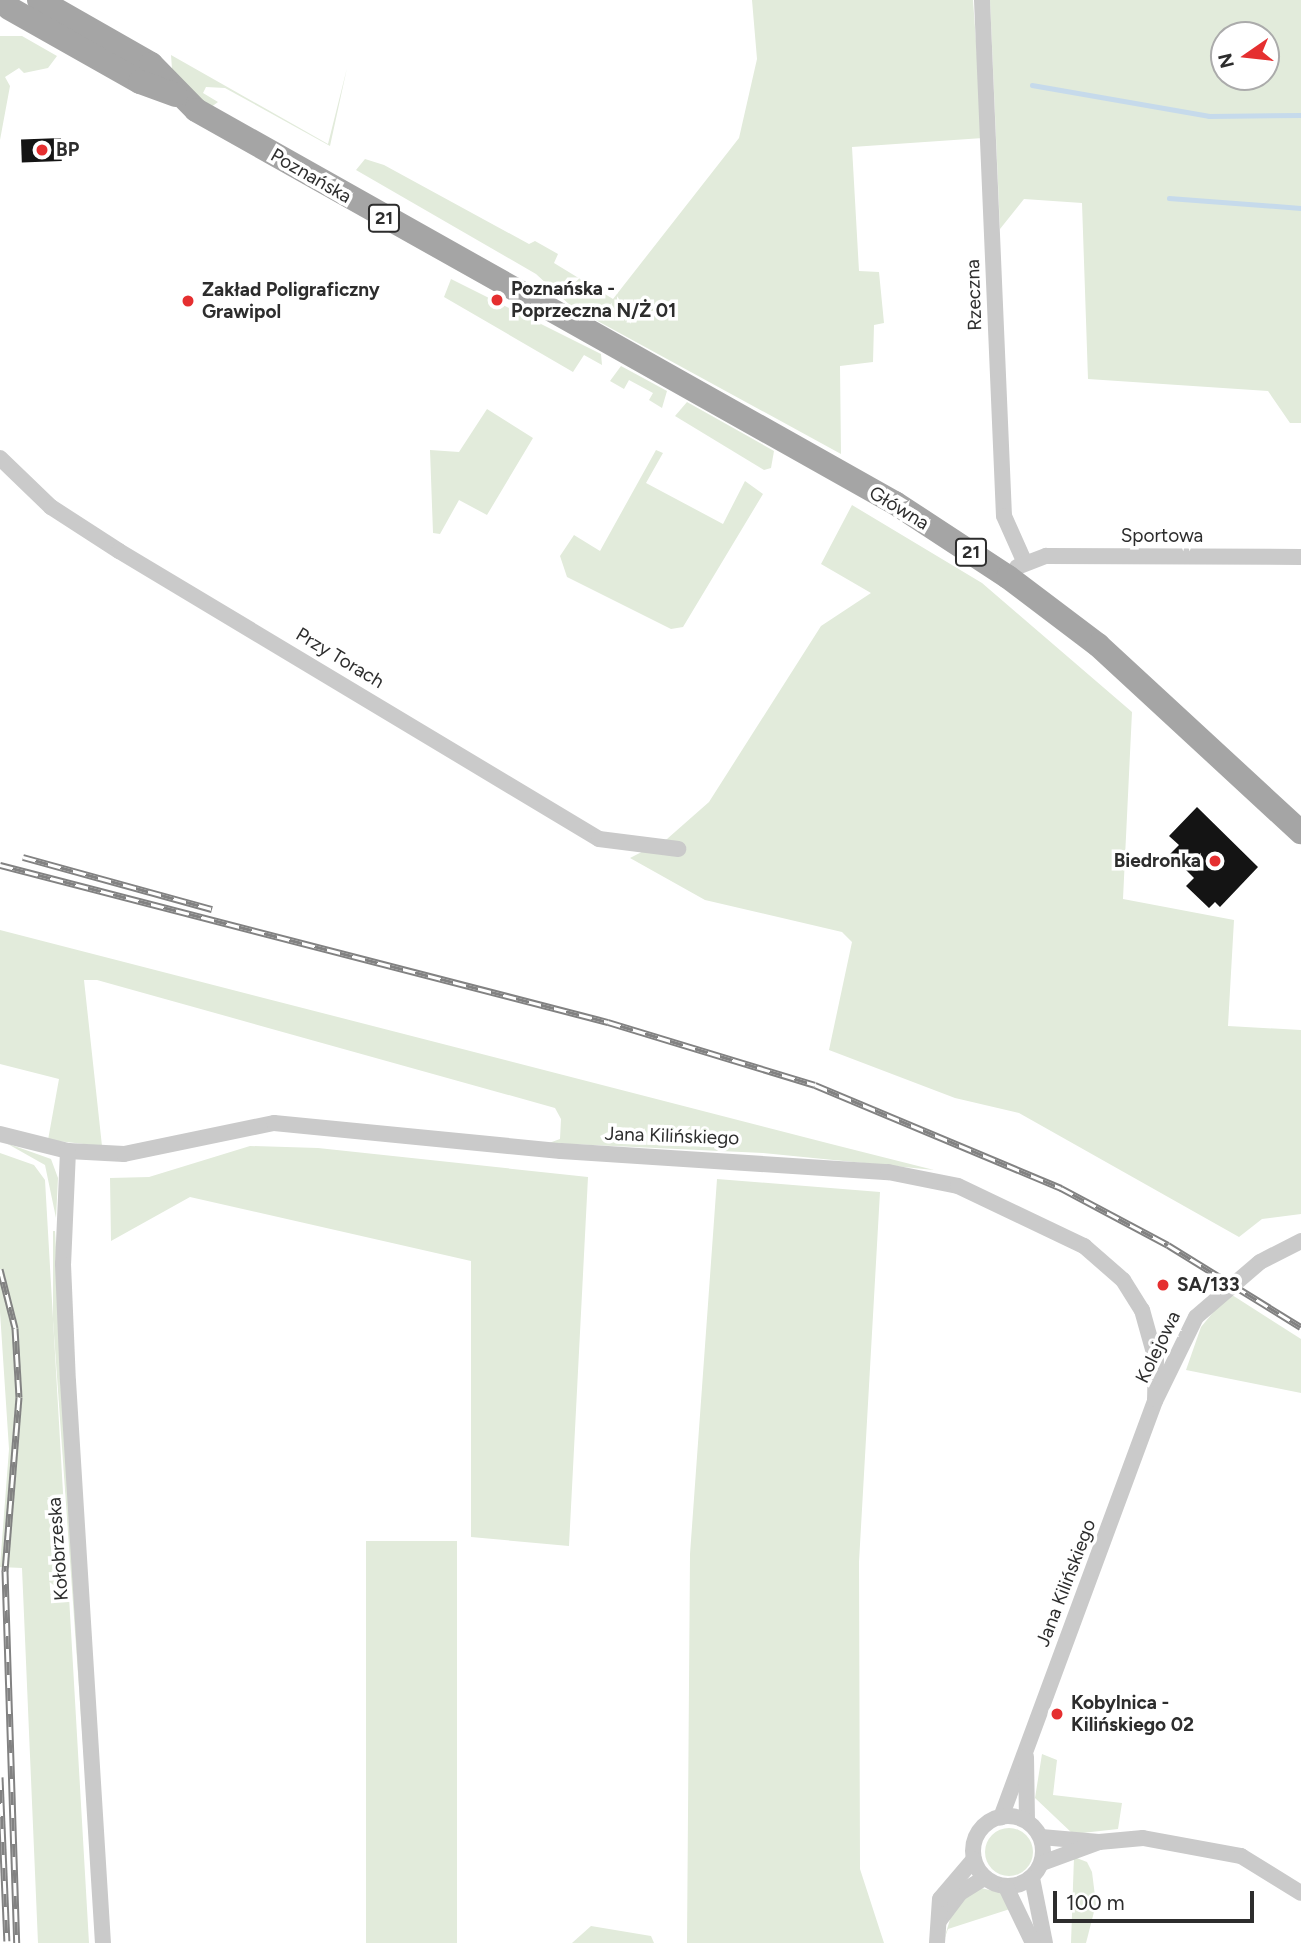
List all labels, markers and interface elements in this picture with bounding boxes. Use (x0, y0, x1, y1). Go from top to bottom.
north arrow (1210, 21, 1280, 91)
text: N (1213, 51, 1239, 71)
place label: BP (56, 139, 79, 161)
marker: BP (34, 142, 50, 158)
street label: Poznańska (266, 144, 356, 208)
road number: 21 (366, 204, 402, 232)
street label: Rzeczna (961, 259, 987, 331)
place label: Poznańska - Poprzeczna N/Ż 01 (511, 278, 676, 322)
place label: Zakład Poligraficzny Grawipol (202, 279, 380, 323)
marker: Poznańska - Poprzeczna N/Ż 01 (489, 292, 505, 308)
marker: Zakład Poligraficzny Grawipol (180, 293, 196, 309)
street label: Główna (865, 481, 933, 535)
street label: Sportowa (1121, 525, 1203, 547)
road number: 21 (954, 538, 988, 566)
street label: Przy Torach (292, 623, 388, 693)
place label: Biedronka (1114, 850, 1201, 872)
marker: Biedronka (1207, 853, 1223, 869)
street label: Jana Kilińskiego (604, 1122, 740, 1150)
place label: SA/133 (1177, 1274, 1239, 1296)
marker: SA/133 (1155, 1277, 1171, 1293)
street label: Kolejowa (1131, 1307, 1185, 1387)
street label: Kołobrzeska (43, 1497, 73, 1601)
street label: Jana Kilińskiego (1031, 1516, 1101, 1650)
place label: Kobylnica - Kilińskiego 02 (1071, 1692, 1194, 1736)
marker: Kobylnica - Kilińskiego 02 (1049, 1706, 1065, 1722)
scale bar (1056, 1876, 1257, 1920)
text: 100 m (1066, 1890, 1125, 1915)

